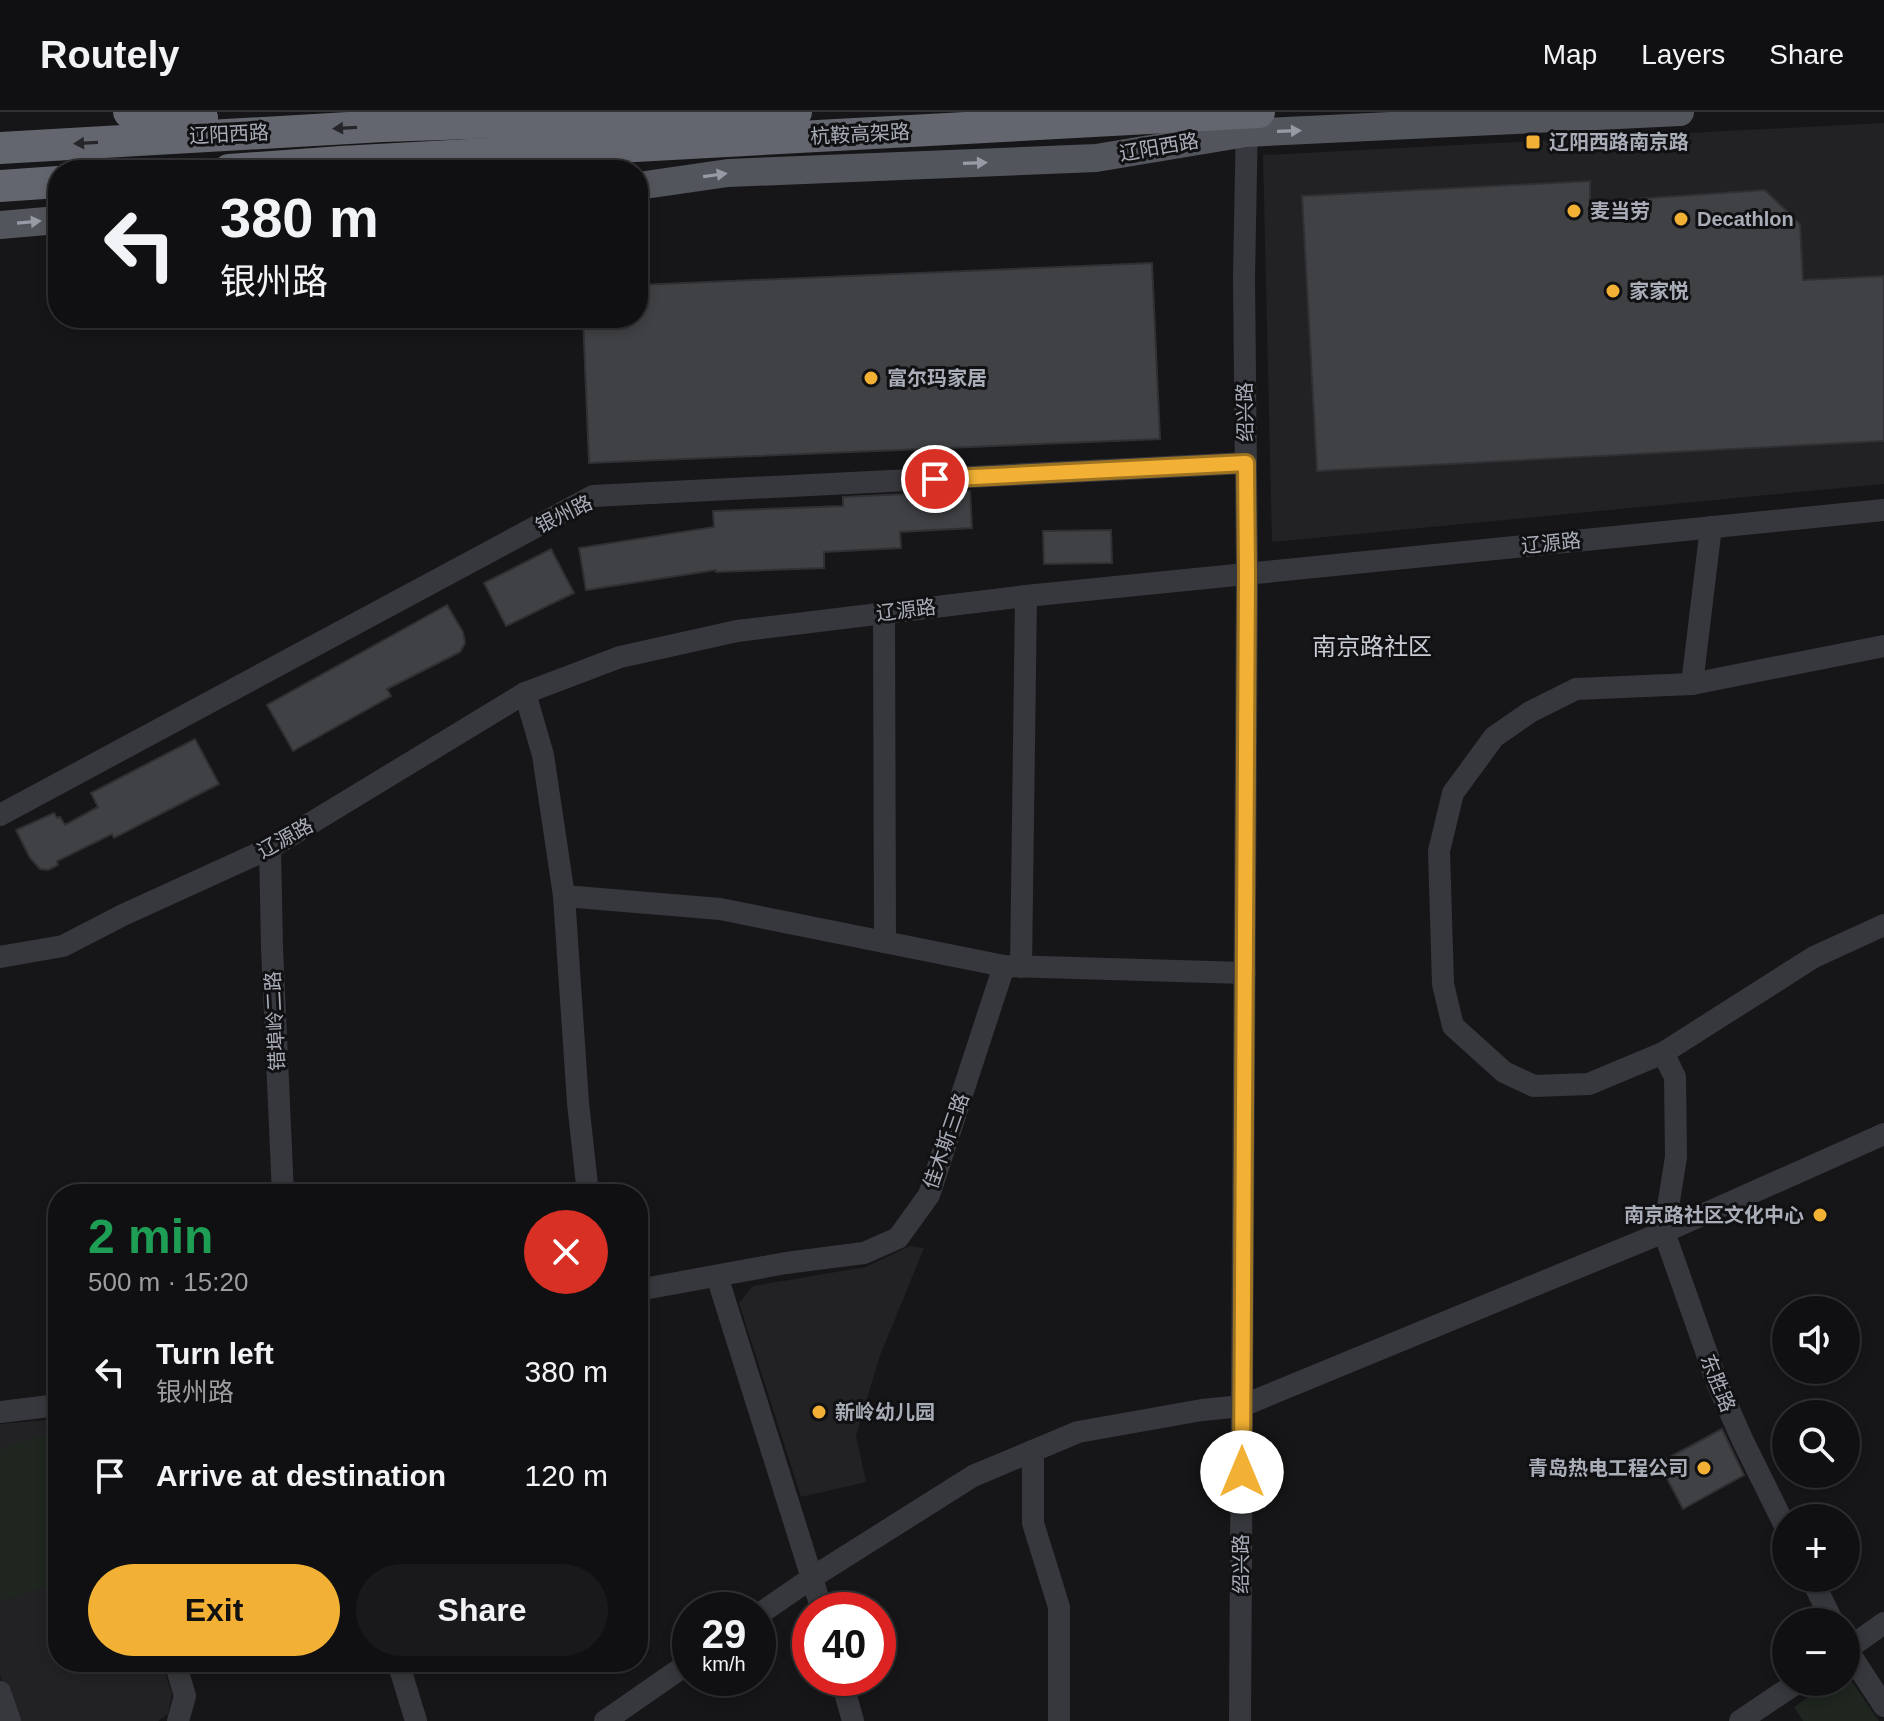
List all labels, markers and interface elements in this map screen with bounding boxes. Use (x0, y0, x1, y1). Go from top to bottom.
text: Routely (40, 34, 179, 76)
text: Map (1543, 39, 1597, 70)
text: Layers (1641, 39, 1725, 70)
text: Share (1769, 39, 1844, 70)
street label: 杭鞍高架路 (809, 120, 911, 148)
street label: 辽阳西路 (188, 121, 270, 147)
one-way arrow (332, 122, 357, 135)
one-way arrow (1277, 124, 1302, 137)
street label: 辽阳西路 (1118, 129, 1200, 165)
place label: 辽阳西路南京路 (1549, 131, 1689, 153)
marker: 辽阳西路南京路 (1524, 133, 1542, 151)
one-way arrow (73, 137, 98, 150)
one-way arrow (963, 156, 988, 169)
one-way arrow (703, 168, 728, 181)
text: 380 m (220, 186, 379, 249)
icon: left (88, 192, 192, 296)
place label: 麦当劳 (1590, 200, 1650, 222)
marker: 麦当劳 (1565, 202, 1583, 220)
place label: Decathlon (1697, 208, 1794, 230)
marker: Decathlon (1672, 210, 1690, 228)
one-way arrow (17, 216, 42, 229)
text: 银州路 (220, 261, 328, 302)
place label: 家家悦 (1629, 280, 1689, 302)
marker: 家家悦 (1604, 282, 1622, 300)
place label: 富尔玛家居 (887, 367, 987, 389)
marker: 富尔玛家居 (862, 369, 880, 387)
street label: 绍兴路 (1233, 382, 1257, 442)
pin (901, 445, 969, 513)
icon: arrive (913, 457, 957, 501)
street label: 银州路 (532, 491, 596, 537)
street label: 辽源路 (1520, 529, 1582, 557)
street label: 辽源路 (875, 595, 937, 625)
district label: 南京路社区 (1312, 633, 1432, 660)
street label: 辽源路 (253, 814, 317, 862)
street label: 错埠岭二路 (261, 970, 289, 1072)
street label: 佳木斯三路 (919, 1090, 973, 1192)
place label: 南京路社区文化中心 (1624, 1204, 1804, 1226)
marker: 南京路社区文化中心 (1811, 1206, 1829, 1224)
text: 2 min (88, 1210, 213, 1263)
button: close (524, 1210, 608, 1294)
text: 500 m · 15:20 (88, 1267, 248, 1297)
map controls (1772, 1296, 1860, 1696)
button: sound (1772, 1296, 1860, 1384)
text: Turn left (156, 1337, 274, 1370)
icon: left (88, 1350, 132, 1394)
street label: 东胜路 (1697, 1351, 1739, 1415)
text: 380 m (525, 1355, 608, 1388)
text: 银州路 (156, 1377, 234, 1407)
button: search (1772, 1400, 1860, 1488)
place label: 新岭幼儿园 (835, 1401, 935, 1423)
marker: 新岭幼儿园 (810, 1403, 828, 1421)
position arrow (1200, 1430, 1284, 1514)
icon: arrive (88, 1454, 132, 1498)
place label: 青岛热电工程公司 (1528, 1457, 1688, 1479)
text: Arrive at destination (156, 1459, 446, 1492)
text: 120 m (525, 1459, 608, 1492)
marker: 青岛热电工程公司 (1695, 1459, 1713, 1477)
button: + (1772, 1504, 1860, 1592)
street label: 绍兴路 (1230, 1534, 1252, 1594)
button: Exit (88, 1564, 340, 1656)
button: Share (356, 1564, 608, 1656)
speed limit sign: 40 (792, 1592, 896, 1696)
button: − (1772, 1608, 1860, 1696)
text: 29 (702, 1612, 746, 1656)
text: km/h (702, 1653, 746, 1675)

